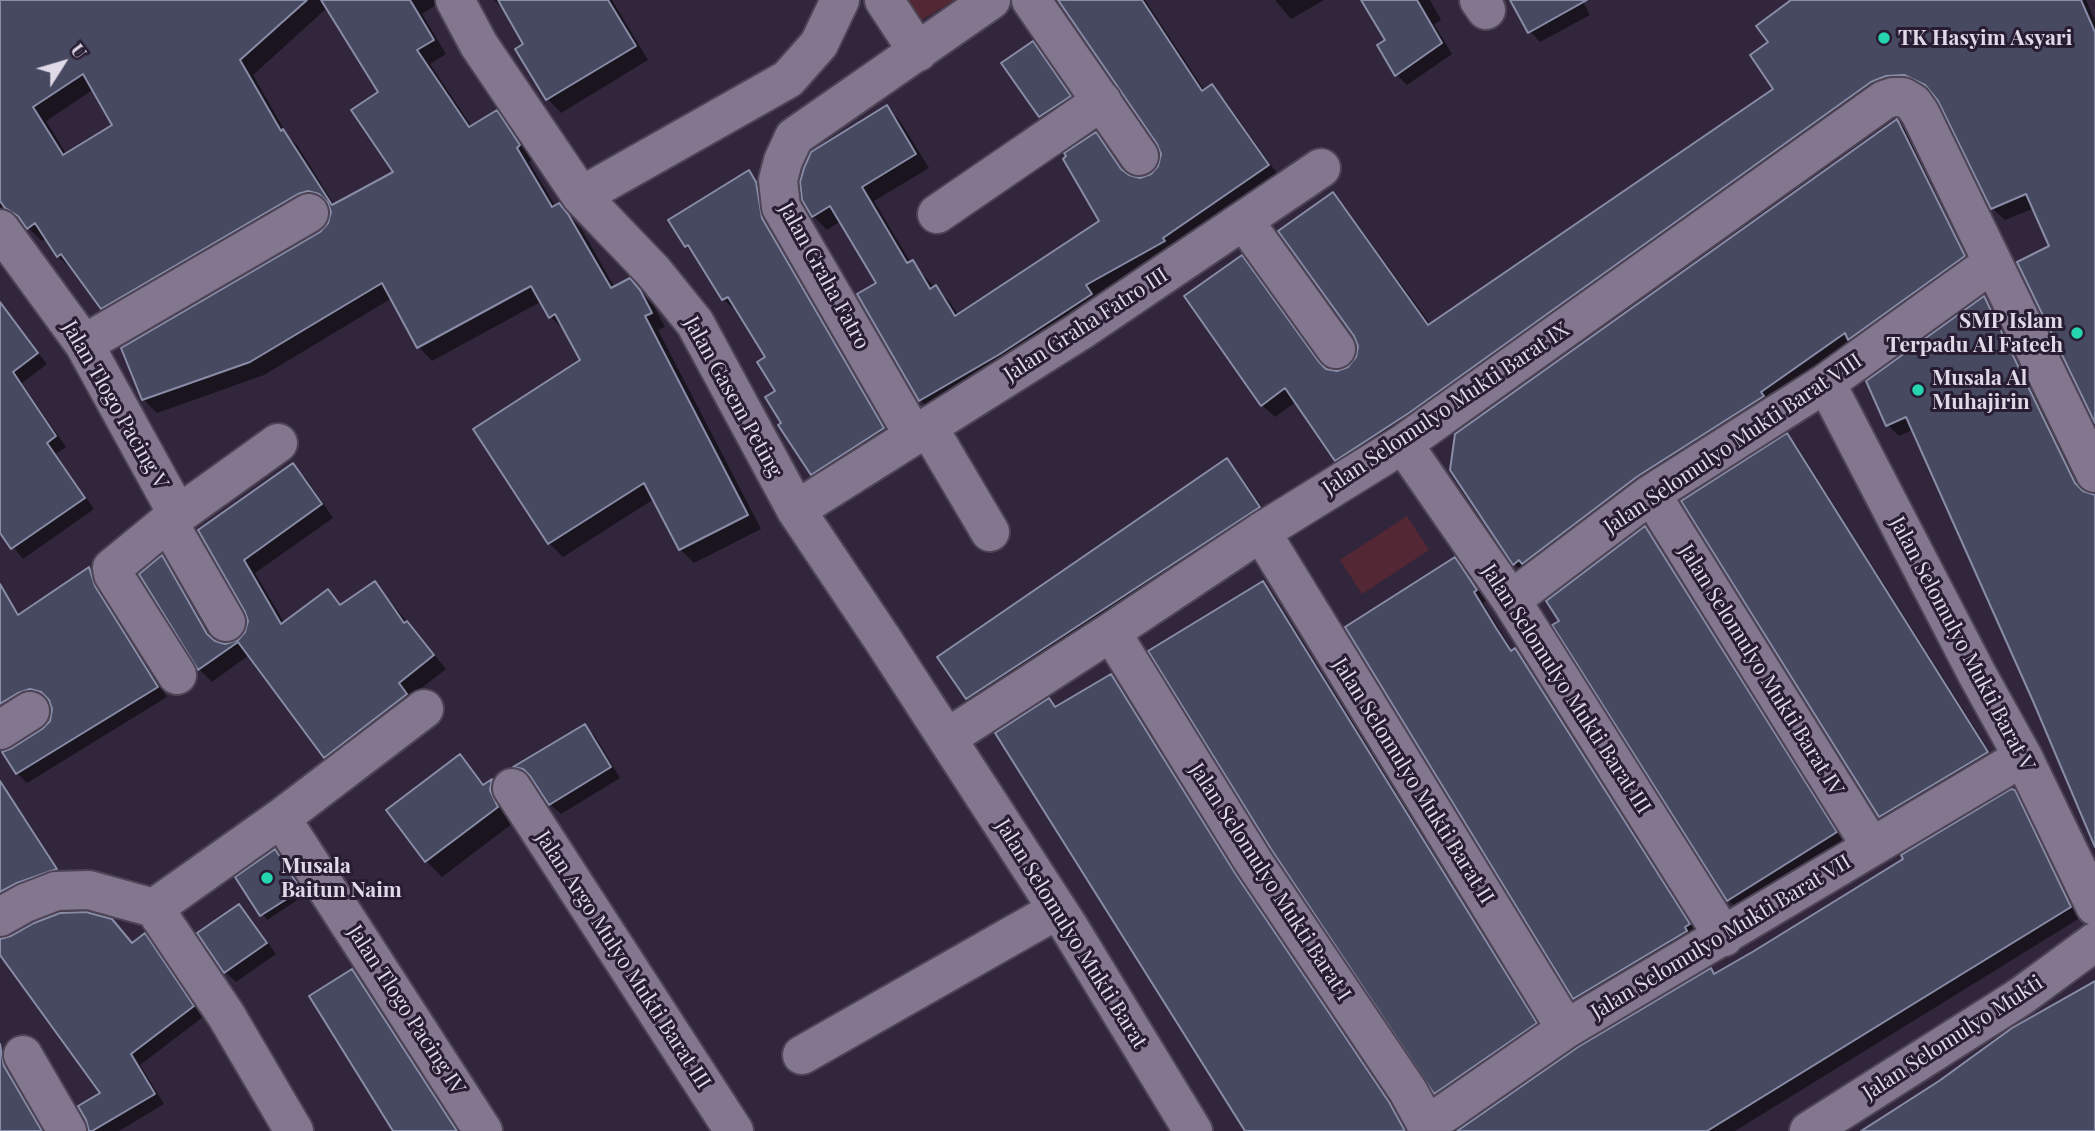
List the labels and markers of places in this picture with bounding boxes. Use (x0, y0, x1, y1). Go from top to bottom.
place label: TK Hasyim Asyari (1898, 25, 2072, 51)
marker: TK Hasyim Asyari (1876, 30, 1892, 46)
place label: SMP Islam Terpadu Al Fateeh (1886, 308, 2063, 358)
marker: SMP Islam Terpadu Al Fateeh (2069, 325, 2085, 341)
place label: Musala Al Muhajirin (1932, 365, 2030, 415)
marker: Musala Al Muhajirin (1910, 382, 1926, 398)
place label: Musala Baitun Naim (281, 853, 402, 903)
marker: Musala Baitun Naim (259, 870, 275, 886)

